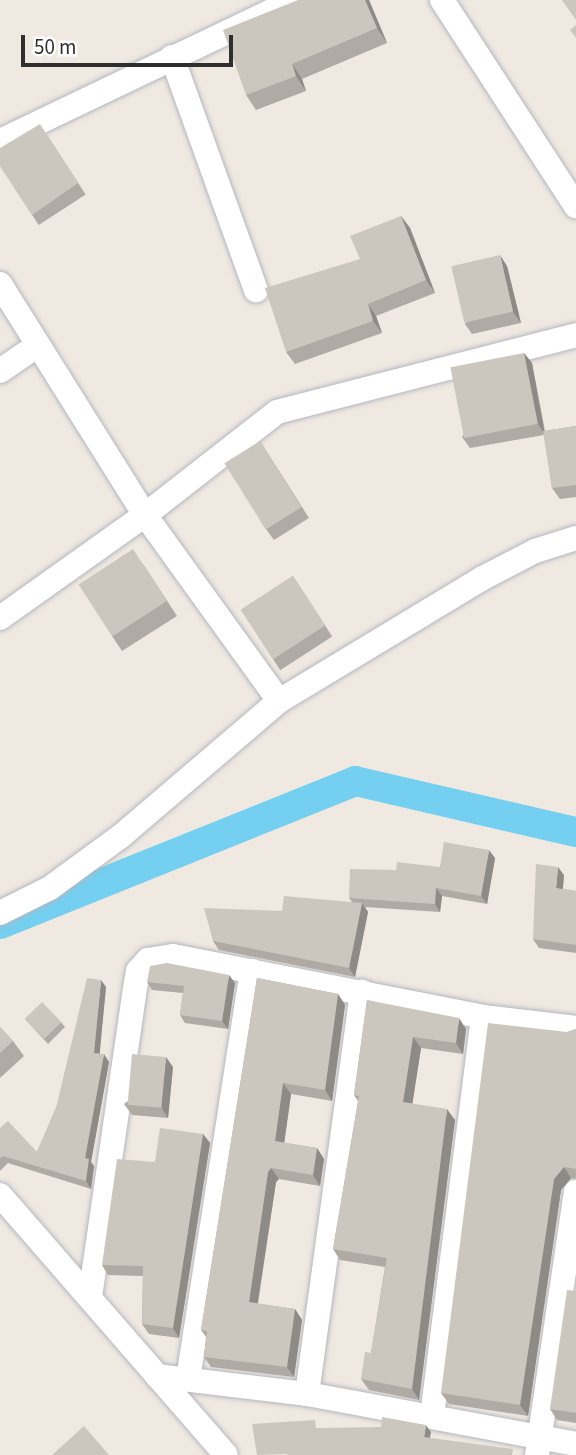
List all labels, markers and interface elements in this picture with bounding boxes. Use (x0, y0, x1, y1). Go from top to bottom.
scale bar (24, 21, 236, 65)
text: 50 m (34, 32, 76, 62)

